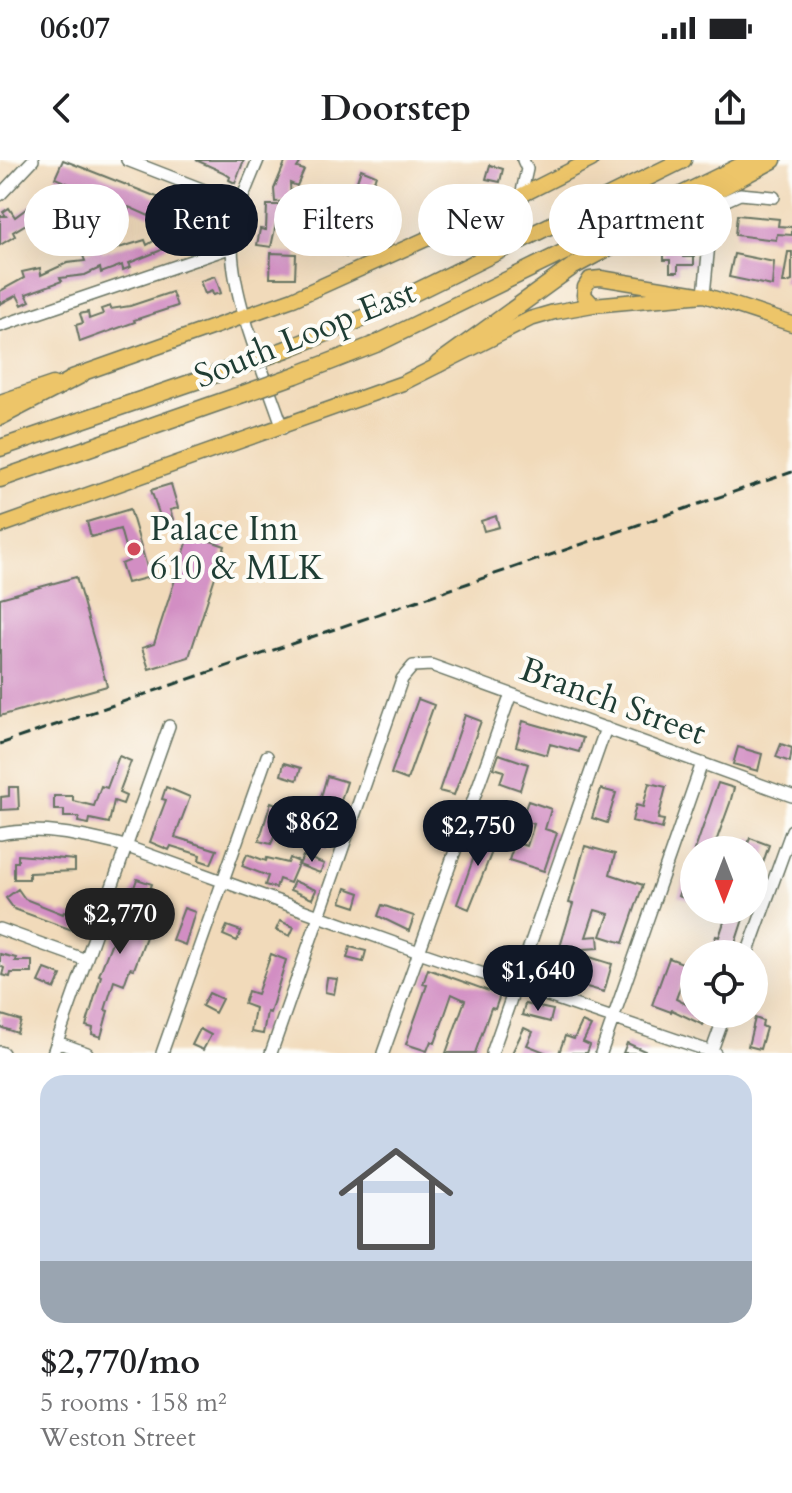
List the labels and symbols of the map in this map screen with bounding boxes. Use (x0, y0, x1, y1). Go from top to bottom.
street label: South Loop East (187, 269, 423, 399)
place label: Palace Inn 610 & MLK (150, 506, 324, 591)
marker: Palace Inn 610 & MLK (125, 540, 143, 558)
street label: Branch Street (514, 646, 713, 756)
pin: $862 (265, 796, 359, 864)
pin: $2,750 (413, 800, 543, 868)
north arrow (680, 836, 768, 924)
pin: $2,770 (55, 888, 185, 956)
pin: $1,640 (473, 945, 603, 1013)

